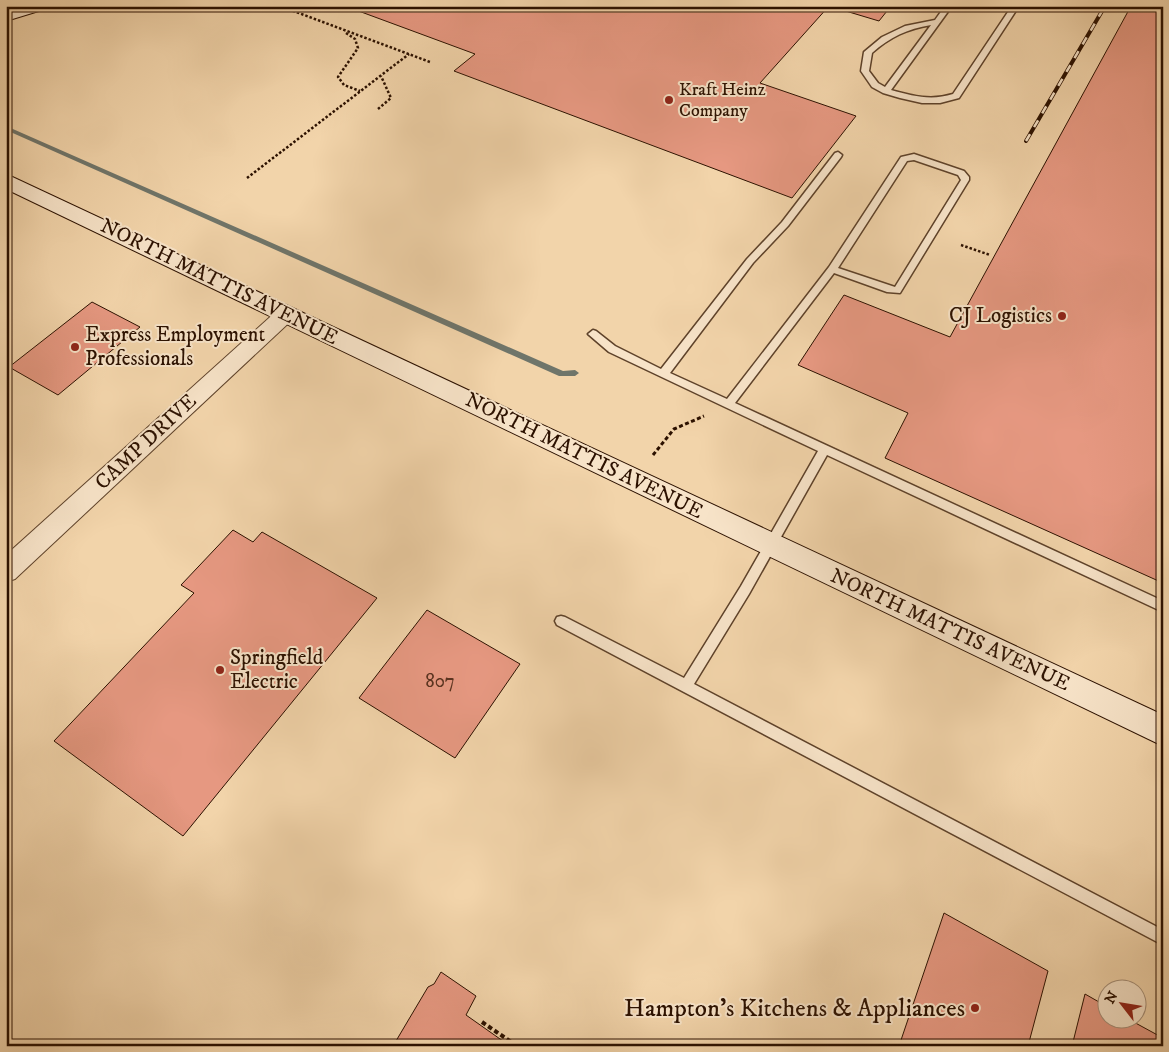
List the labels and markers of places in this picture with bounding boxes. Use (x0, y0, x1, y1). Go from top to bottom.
place label: Kraft Heinz Company (679, 79, 766, 122)
marker: Kraft Heinz Company (663, 94, 675, 106)
place label: CJ Logistics (949, 303, 1052, 329)
marker: CJ Logistics (1056, 310, 1068, 322)
place label: Express Employment Professionals (85, 322, 265, 372)
marker: Express Employment Professionals (69, 341, 81, 353)
place label: Springfield Electric (230, 645, 324, 695)
marker: Springfield Electric (214, 664, 226, 676)
place label: Hampton's Kitchens & Appliances (624, 993, 965, 1024)
marker: Hampton's Kitchens & Appliances (969, 1002, 981, 1014)

